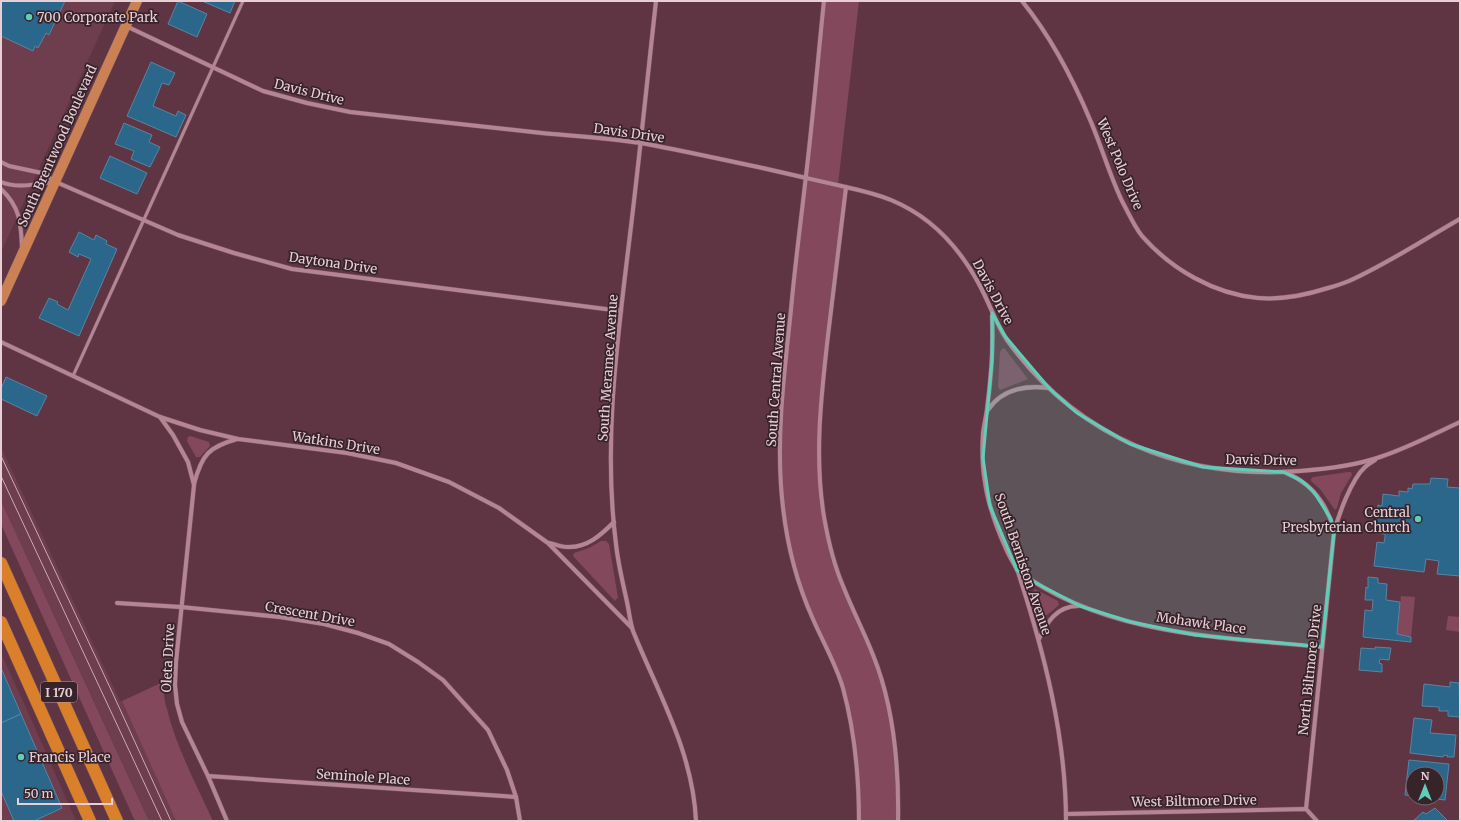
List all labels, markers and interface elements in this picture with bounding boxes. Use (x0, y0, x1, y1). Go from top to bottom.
place label: 700 Corporate Park (37, 9, 159, 26)
marker: 700 Corporate Park (24, 12, 34, 22)
street label: South Brentwood Boulevard (14, 62, 101, 230)
street label: Davis Drive (272, 75, 346, 109)
street label: West Polo Drive (1093, 115, 1147, 213)
street label: Davis Drive (592, 120, 666, 146)
street label: Daytona Drive (288, 248, 378, 278)
street label: Davis Drive (969, 256, 1017, 328)
street label: South Meramec Avenue (594, 294, 622, 442)
street label: South Central Avenue (763, 312, 789, 448)
street label: Watkins Drive (290, 428, 381, 458)
street label: Davis Drive (1225, 451, 1297, 469)
street label: South Bemiston Avenue (991, 491, 1055, 637)
place label: Central Presbyterian Church (1282, 504, 1410, 536)
marker: Central Presbyterian Church (1413, 514, 1423, 524)
street label: Crescent Drive (264, 598, 356, 630)
street label: North Biltmore Drive (1295, 604, 1325, 736)
street label: Mohawk Place (1155, 608, 1247, 638)
street label: Oleta Drive (158, 623, 178, 693)
road number: I 170 (41, 682, 77, 702)
place label: Francis Place (29, 749, 111, 766)
marker: Francis Place (16, 752, 26, 762)
street label: Seminole Place (315, 765, 411, 789)
north arrow (1405, 766, 1445, 806)
text: N (1421, 769, 1430, 783)
scale bar (18, 780, 112, 806)
text: 50 m (24, 786, 53, 801)
street label: West Biltmore Drive (1130, 791, 1257, 811)

